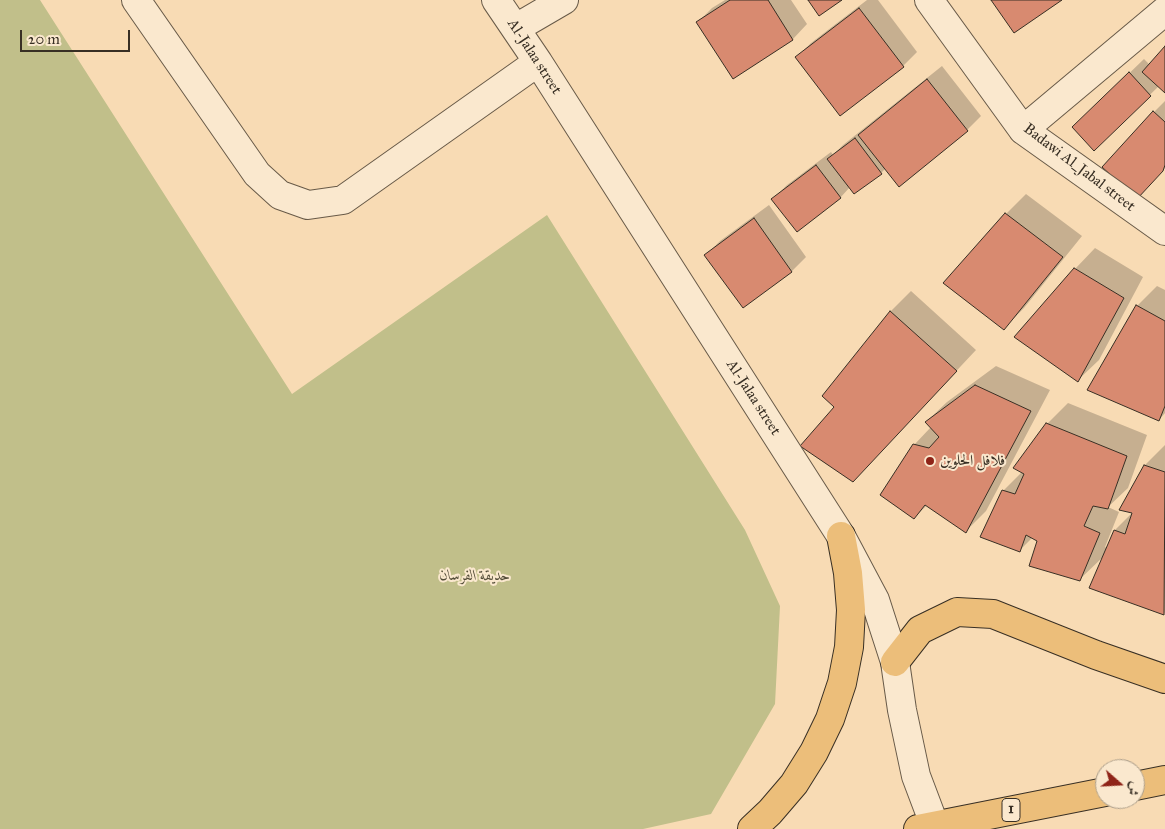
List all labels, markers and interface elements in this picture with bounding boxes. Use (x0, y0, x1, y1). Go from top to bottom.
street label: Al-Jalaa street (503, 16, 565, 98)
scale bar (22, 20, 132, 52)
text: 20 m (28, 30, 60, 48)
street label: Badawi Al_Jabal street (1020, 120, 1138, 216)
street label: Al-Jalaa street (722, 357, 784, 439)
place label: فلافل الحلوين (940, 452, 1005, 470)
marker: فلافل الحلوين (924, 455, 936, 467)
park label: حديقة الفرسان (440, 567, 510, 585)
north arrow (1095, 759, 1145, 809)
text: ش (1123, 779, 1144, 798)
road number: 1 (1002, 798, 1020, 822)

